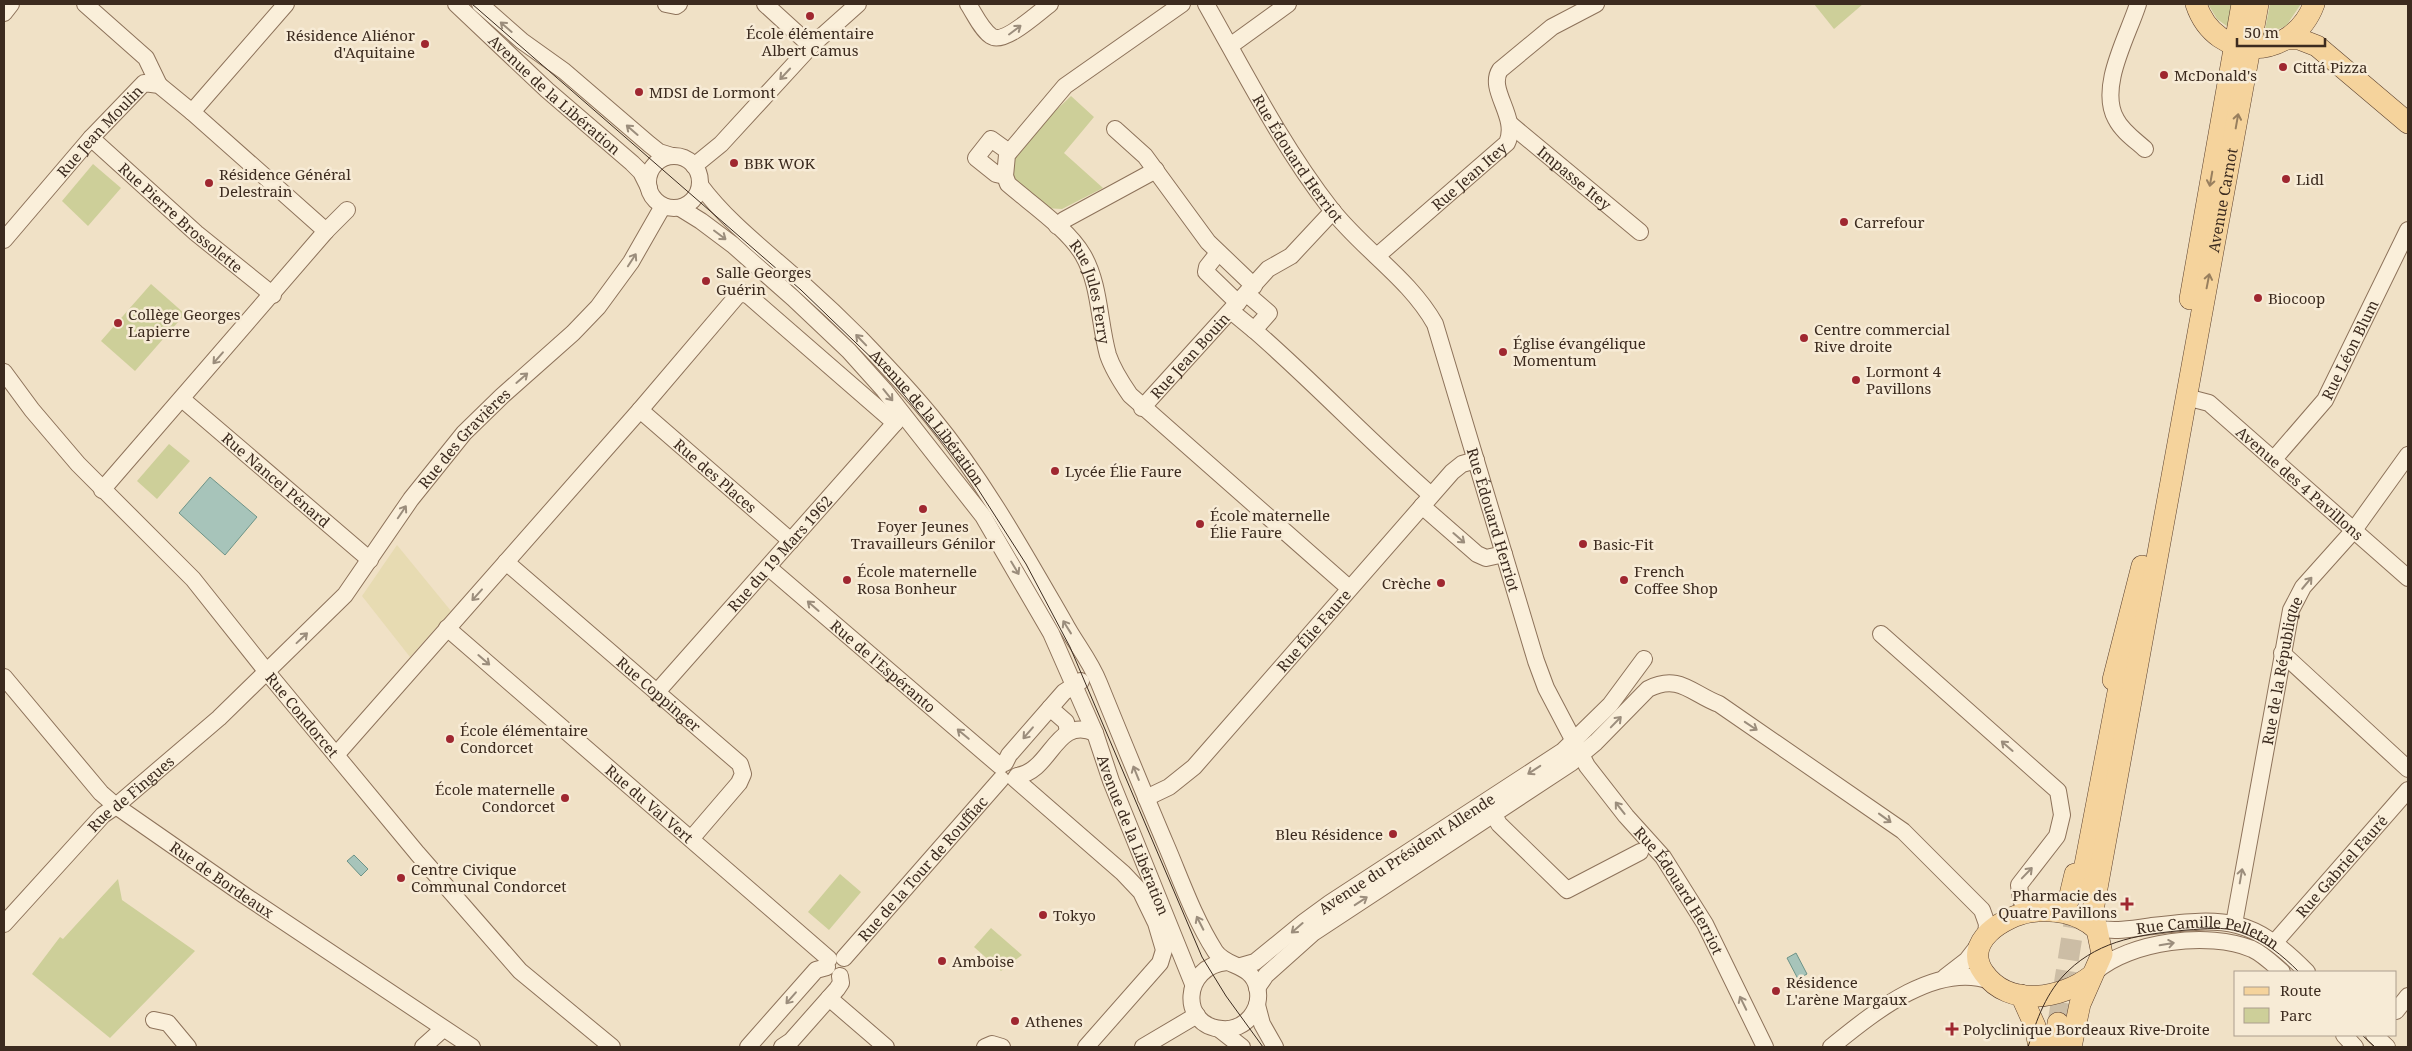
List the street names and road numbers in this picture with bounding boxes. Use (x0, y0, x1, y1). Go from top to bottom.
street label: Avenue de la Libération (484, 30, 625, 159)
street label: Rue Jean Moulin (52, 80, 147, 181)
street label: Rue Édouard Herriot (1249, 91, 1348, 227)
street label: Rue Jean Itey (1427, 137, 1512, 214)
street label: Impasse Itey (1534, 141, 1616, 215)
street label: Avenue Carnot (2203, 146, 2242, 254)
street label: Rue Pierre Brossolette (115, 158, 247, 277)
street label: Rue Jules Ferry (1065, 235, 1115, 346)
street label: Rue Léon Blum (2317, 296, 2383, 403)
street label: Rue Jean Bouin (1146, 308, 1234, 403)
street label: Avenue de la Libération (866, 345, 989, 490)
street label: Rue des Gravières (414, 383, 514, 492)
street label: Avenue des 4 Pavillons (2232, 422, 2368, 545)
street label: Rue Nancel Pénard (218, 428, 334, 532)
street label: Rue des Places (670, 434, 761, 517)
street label: Rue Édouard Herriot (1463, 445, 1525, 594)
street label: Rue du 19 Mars 1962 (723, 491, 836, 616)
street label: Rue Élie Faure (1272, 585, 1355, 676)
street label: Rue de la République (2257, 592, 2307, 747)
street label: Rue de l'Espéranto (827, 615, 940, 717)
street label: Rue Coppinger (613, 652, 705, 736)
street label: Rue Condorcet (261, 668, 343, 761)
street label: Rue de Fingues (83, 751, 178, 836)
street label: Avenue de la Libération (1093, 752, 1174, 918)
street label: Rue du Val Vert (601, 760, 698, 847)
street label: Avenue du Président Allende (1314, 788, 1498, 918)
street label: Rue de la Tour de Rouffiac (853, 792, 992, 945)
street label: Rue Gabriel Fauré (2291, 811, 2392, 921)
street label: Rue Édouard Herriot (1630, 822, 1728, 958)
street label: Rue de Bordeaux (166, 837, 278, 922)
street label: Rue Camille Pelletan (2135, 912, 2284, 954)

